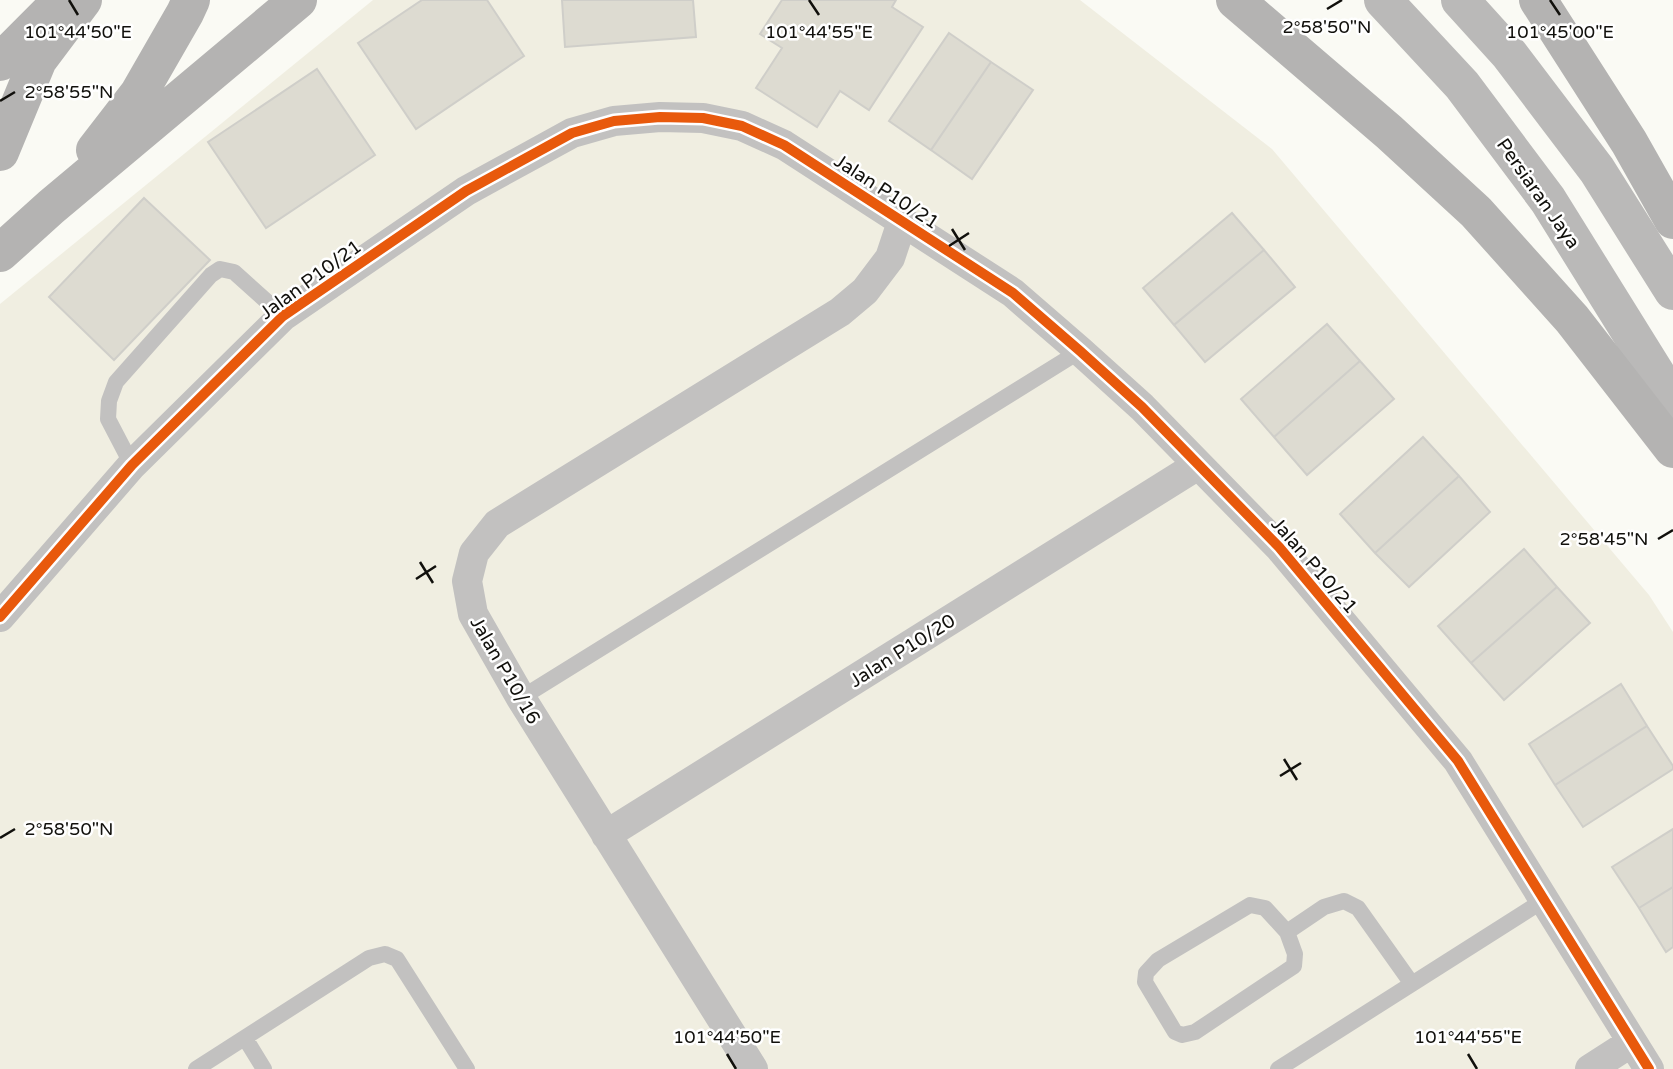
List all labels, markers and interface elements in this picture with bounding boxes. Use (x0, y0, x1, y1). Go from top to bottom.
text: 2°58'50"N (1282, 16, 1372, 38)
text: 101°44'50"E (24, 21, 132, 43)
text: 101°44'55"E (765, 21, 873, 43)
text: 101°45'00"E (1506, 21, 1614, 43)
text: 2°58'55"N (24, 81, 114, 103)
street label: Persiaran Jaya (1492, 134, 1584, 253)
street label: Jalan P10/21 (830, 150, 943, 234)
street label: Jalan P10/21 (255, 236, 366, 324)
street label: Jalan P10/21 (1266, 513, 1362, 618)
text: 2°58'45"N (1559, 528, 1649, 550)
street label: Jalan P10/20 (846, 610, 959, 692)
street label: Jalan P10/16 (466, 613, 545, 728)
text: 2°58'50"N (24, 818, 114, 840)
text: 101°44'50"E (673, 1026, 781, 1048)
text: 101°44'55"E (1414, 1026, 1522, 1048)

